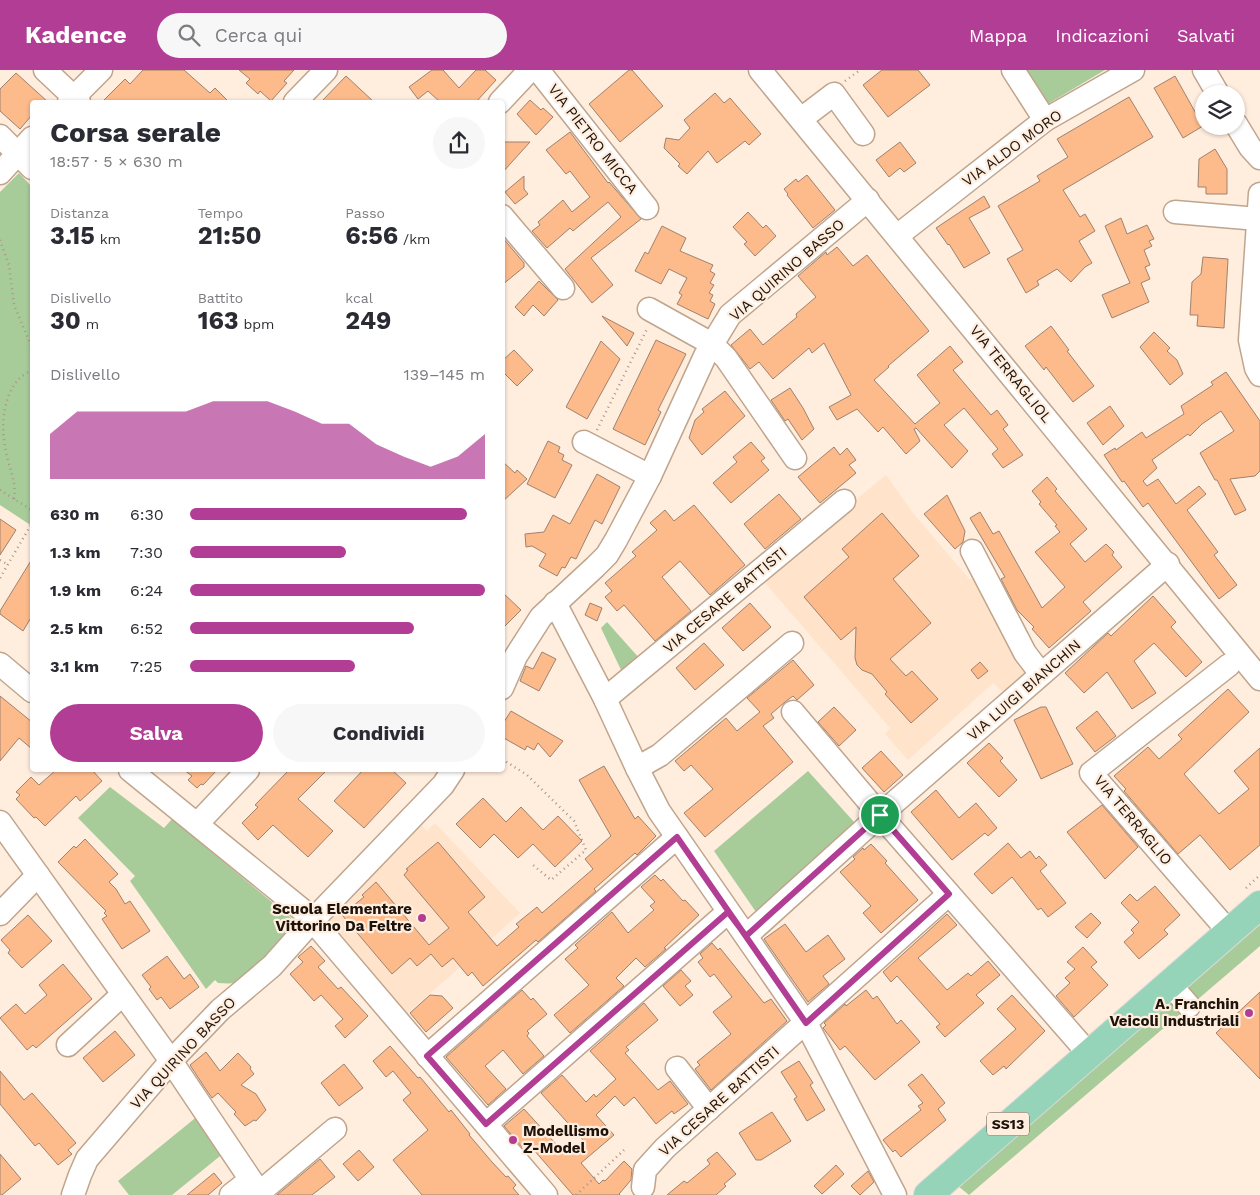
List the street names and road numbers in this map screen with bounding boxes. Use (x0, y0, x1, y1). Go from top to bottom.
street label: VIA PIETRO MICCA (544, 80, 642, 198)
street label: VIA ALDO MORO (959, 106, 1065, 190)
street label: VIA QUIRINO BASSO (726, 215, 848, 325)
street label: VIA TERRAGLIOL (966, 321, 1056, 427)
street label: VIA CESARE BATTISTI (659, 543, 791, 657)
street label: VIA LUIGI BIANCHIN (963, 636, 1085, 744)
street label: VIA TERRAGLIO (1090, 771, 1176, 869)
street label: VIA QUIRINO BASSO (126, 993, 240, 1113)
street label: VIA CESARE BATTISTI (655, 1042, 783, 1160)
road number: SS13 (987, 1112, 1029, 1136)

